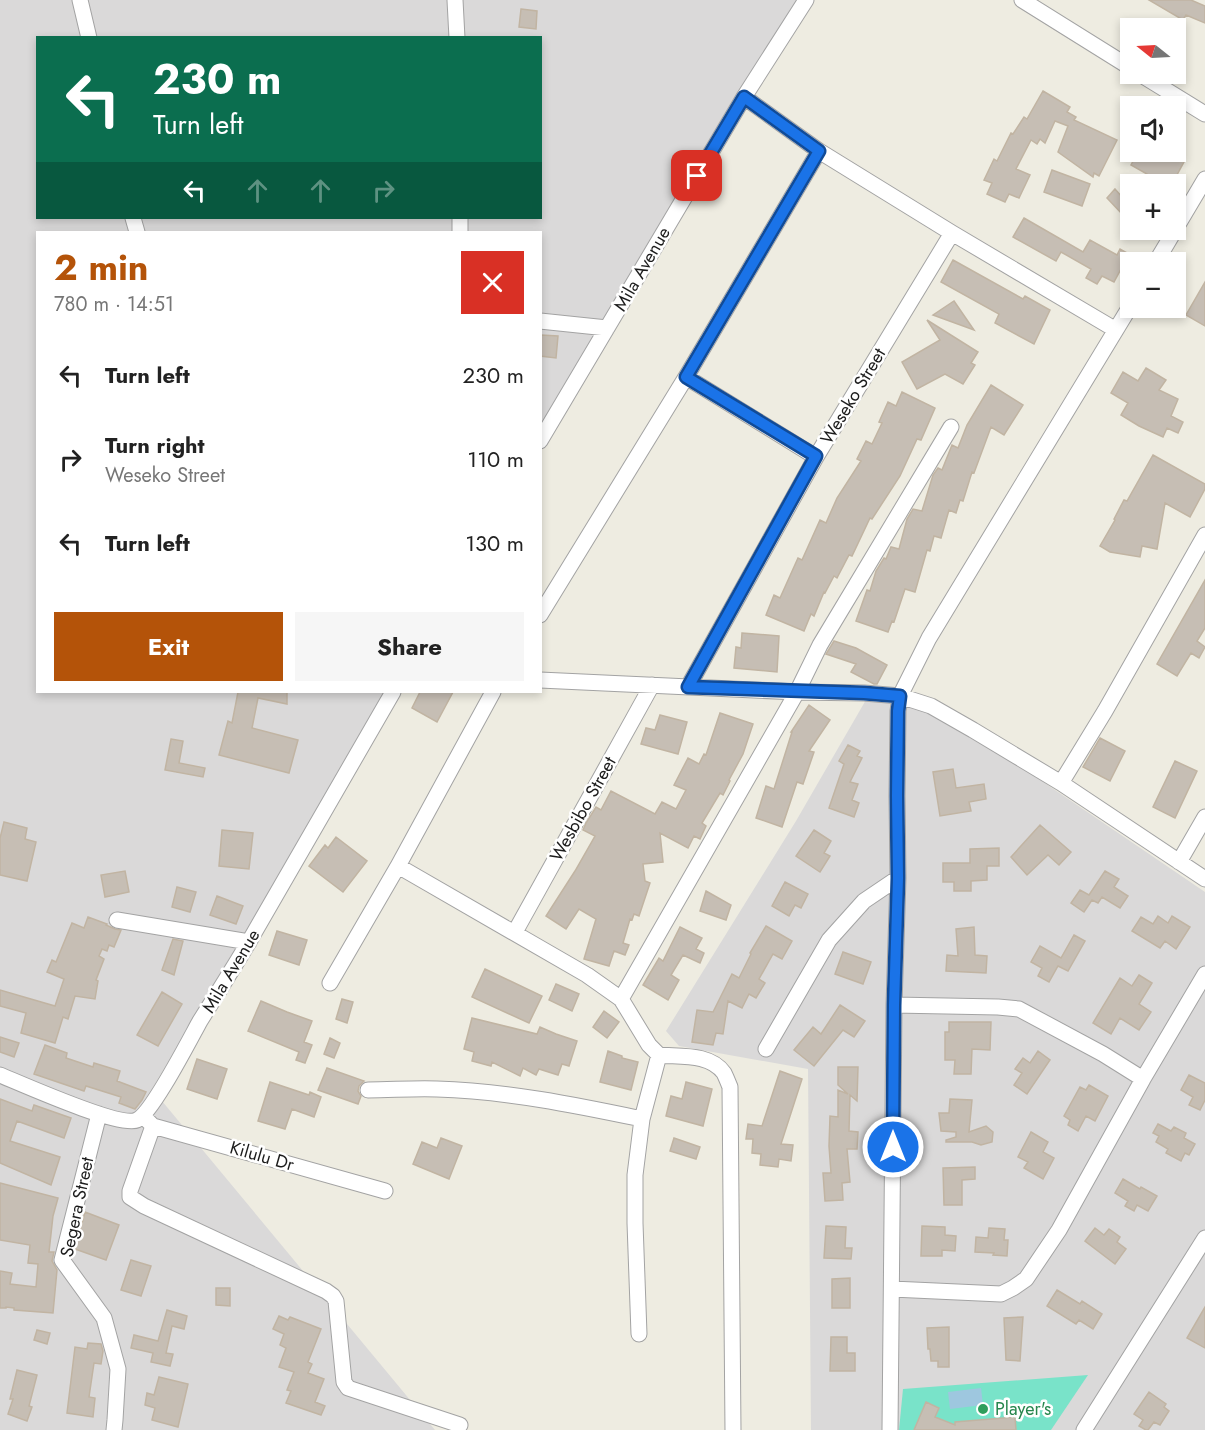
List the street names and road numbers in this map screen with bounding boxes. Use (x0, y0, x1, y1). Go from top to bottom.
street label: Mila Avenue (607, 222, 677, 316)
street label: Weseko Street (814, 342, 892, 449)
street label: Wesbibo Street (543, 751, 623, 866)
street label: Mila Avenue (196, 924, 266, 1018)
street label: Kilulu Dr (227, 1134, 298, 1178)
street label: Segera Street (54, 1154, 100, 1260)

